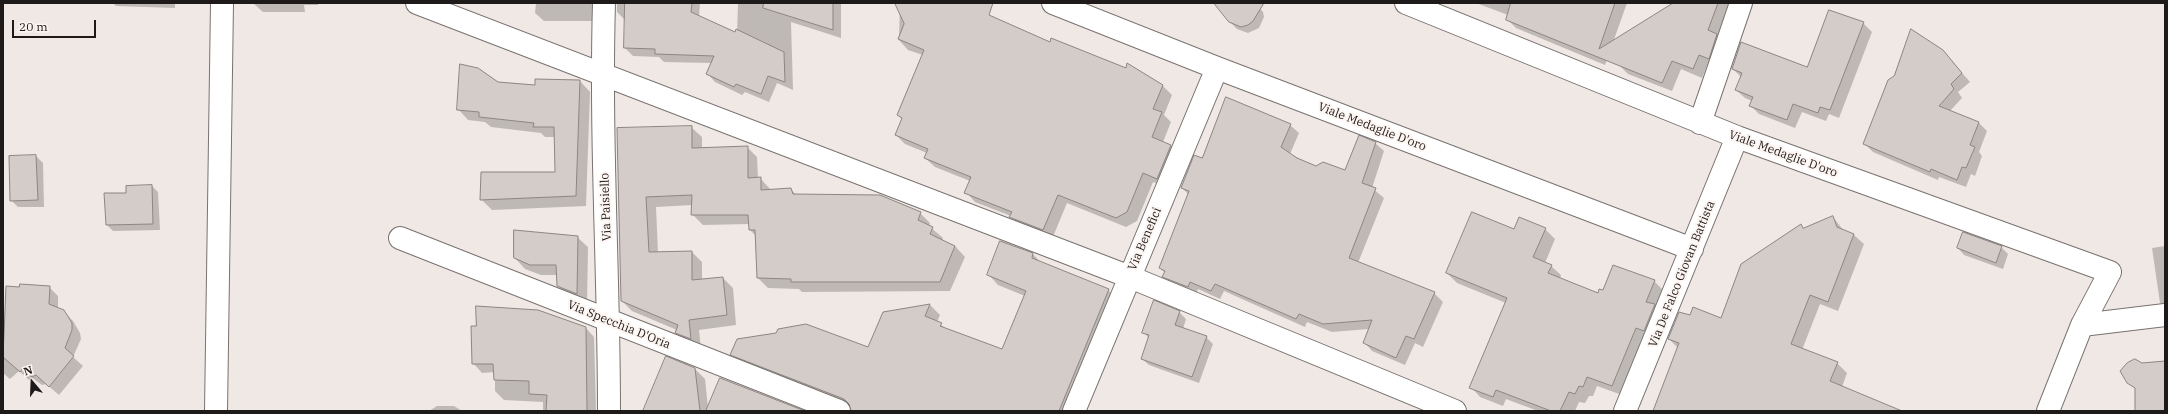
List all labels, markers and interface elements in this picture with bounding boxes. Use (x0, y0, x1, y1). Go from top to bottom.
scale bar (14, 12, 98, 38)
text: 20 m (19, 19, 48, 34)
street label: Viale Medaglie D'oro (1316, 100, 1428, 154)
street label: Viale Medaglie D'oro (1727, 128, 1839, 180)
street label: Via Paisiello (598, 173, 614, 241)
street label: Via De Falco Giovan Battista (1646, 199, 1718, 349)
street label: Via Benefici (1125, 205, 1165, 273)
street label: Via Specchia D'Oria (565, 298, 673, 352)
north arrow (12, 362, 52, 402)
text: N (22, 363, 34, 379)

